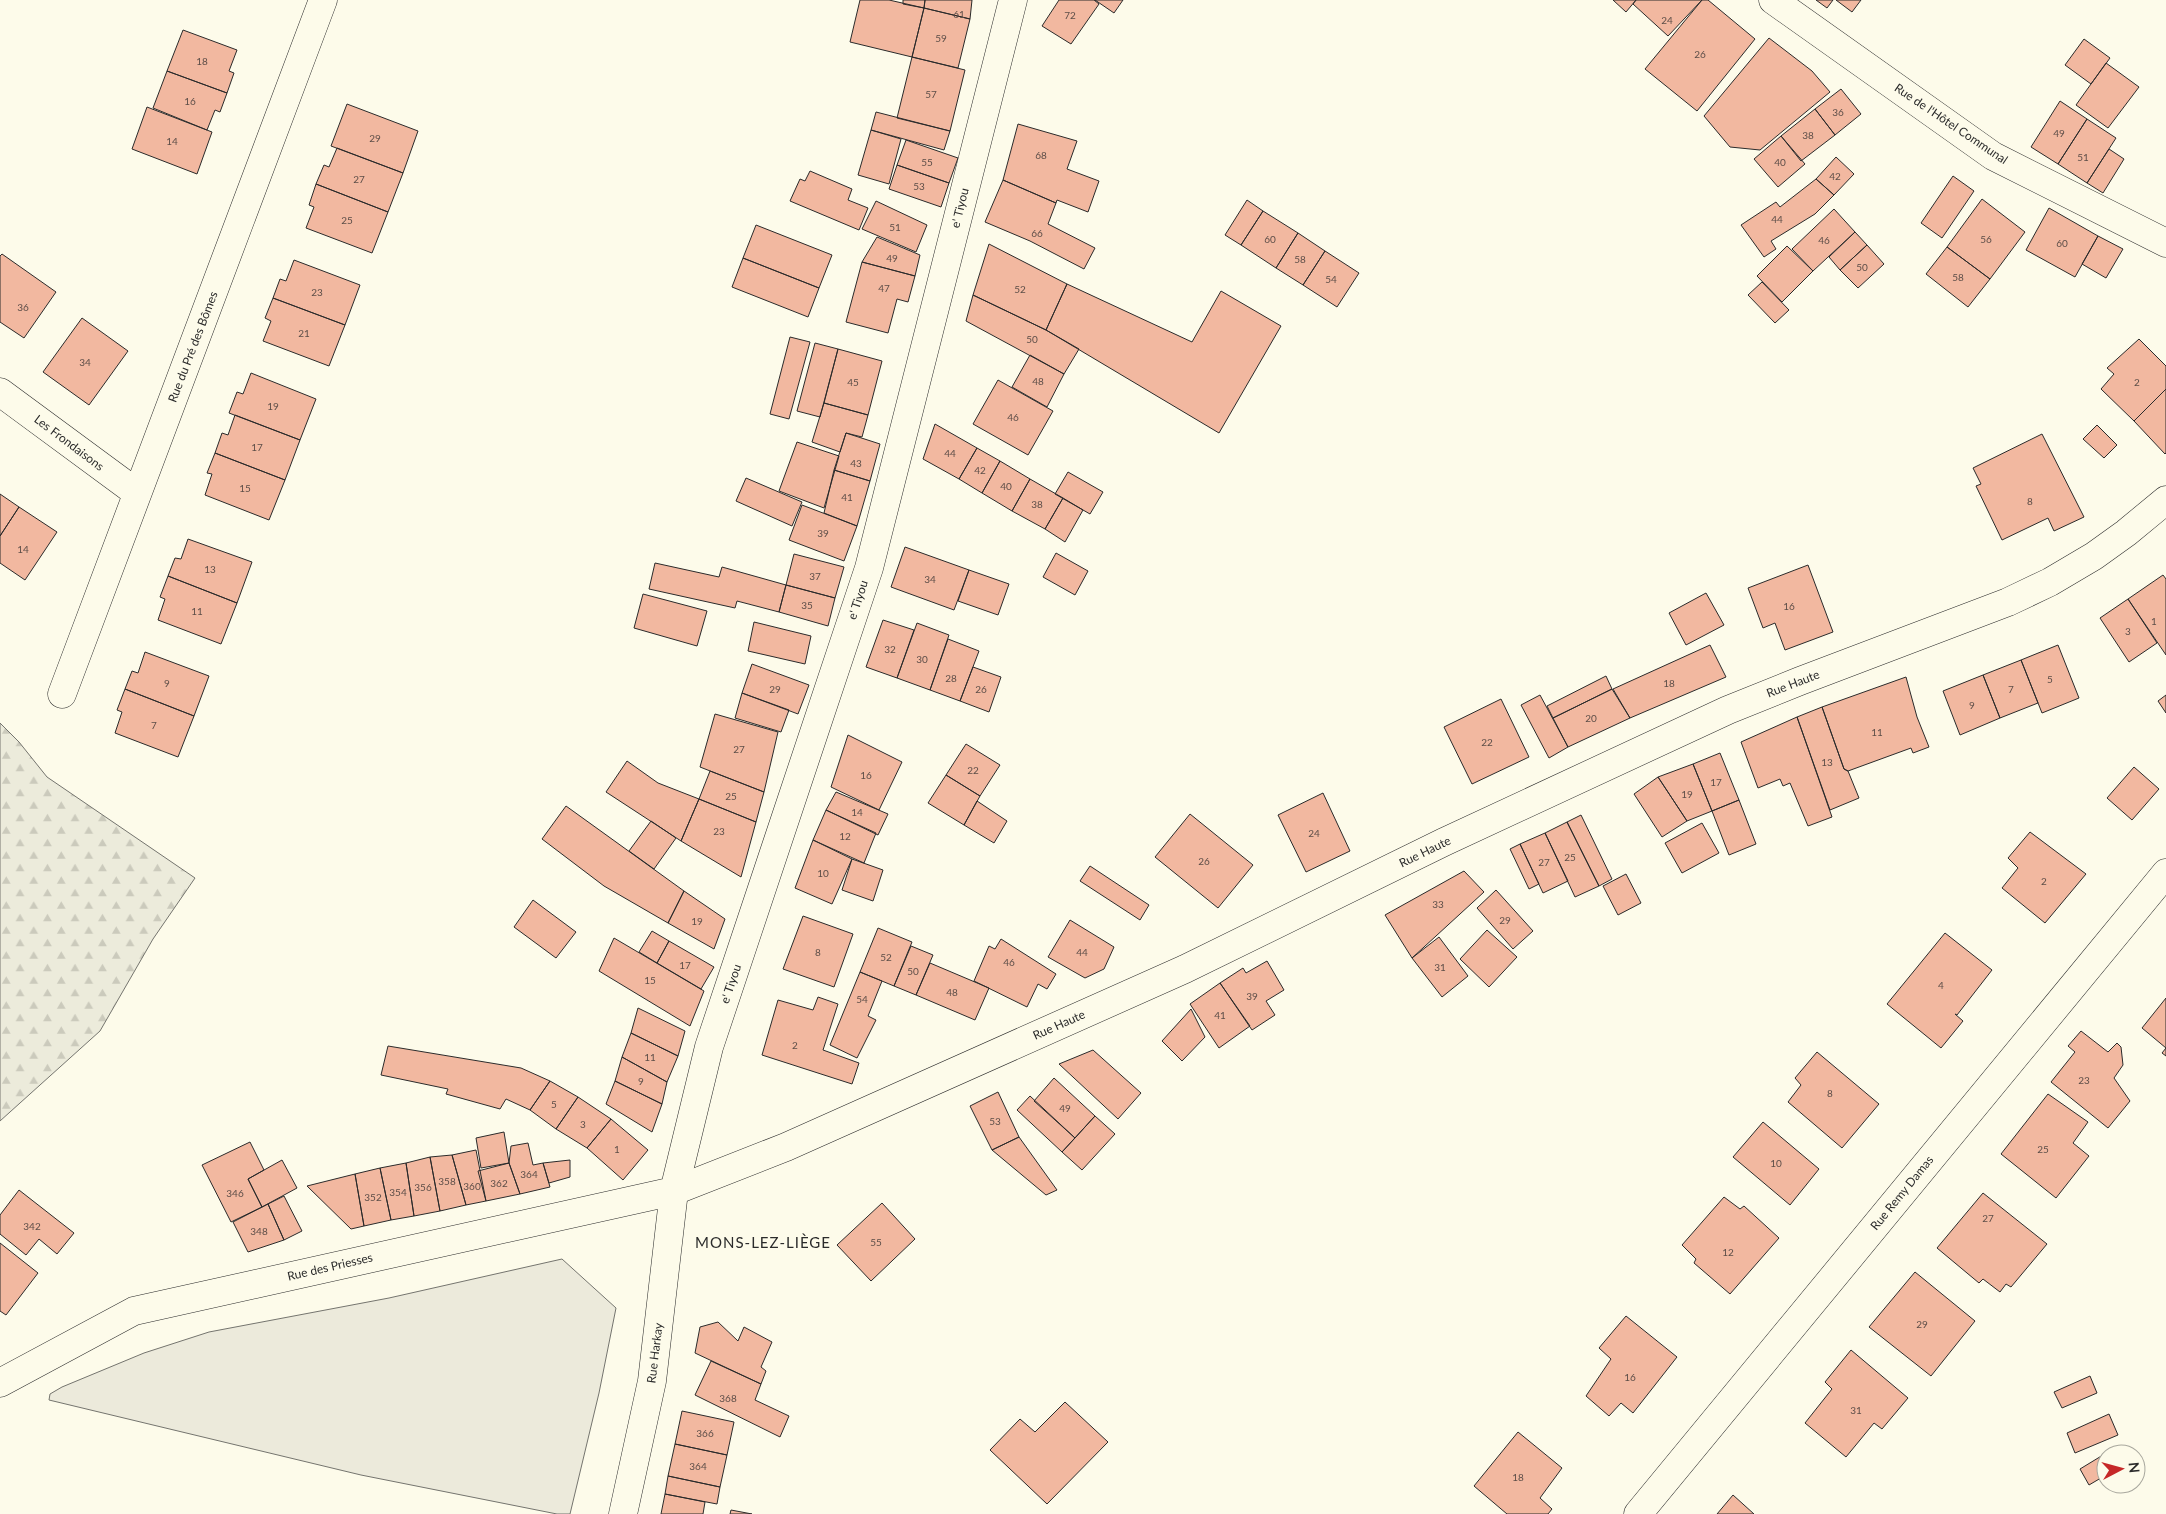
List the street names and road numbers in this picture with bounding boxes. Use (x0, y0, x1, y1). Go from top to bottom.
street label: Rue de l'Hôtel Communal (1892, 80, 2011, 167)
street label: e' Tiyou (947, 186, 972, 229)
street label: Rue du Pré des Bômes (164, 289, 221, 404)
street label: Les Frondaisons (31, 411, 107, 474)
street label: e' Tiyou (844, 578, 871, 622)
street label: Rue Haute (1764, 667, 1821, 701)
street label: Rue Haute (1396, 833, 1453, 870)
street label: e' Tiyou (717, 962, 744, 1006)
street label: Rue Haute (1030, 1006, 1087, 1043)
street label: Rue Remy Damas (1867, 1152, 1936, 1233)
street label: Rue des Priesses (286, 1249, 374, 1284)
street label: Rue Harkay (643, 1321, 666, 1384)

